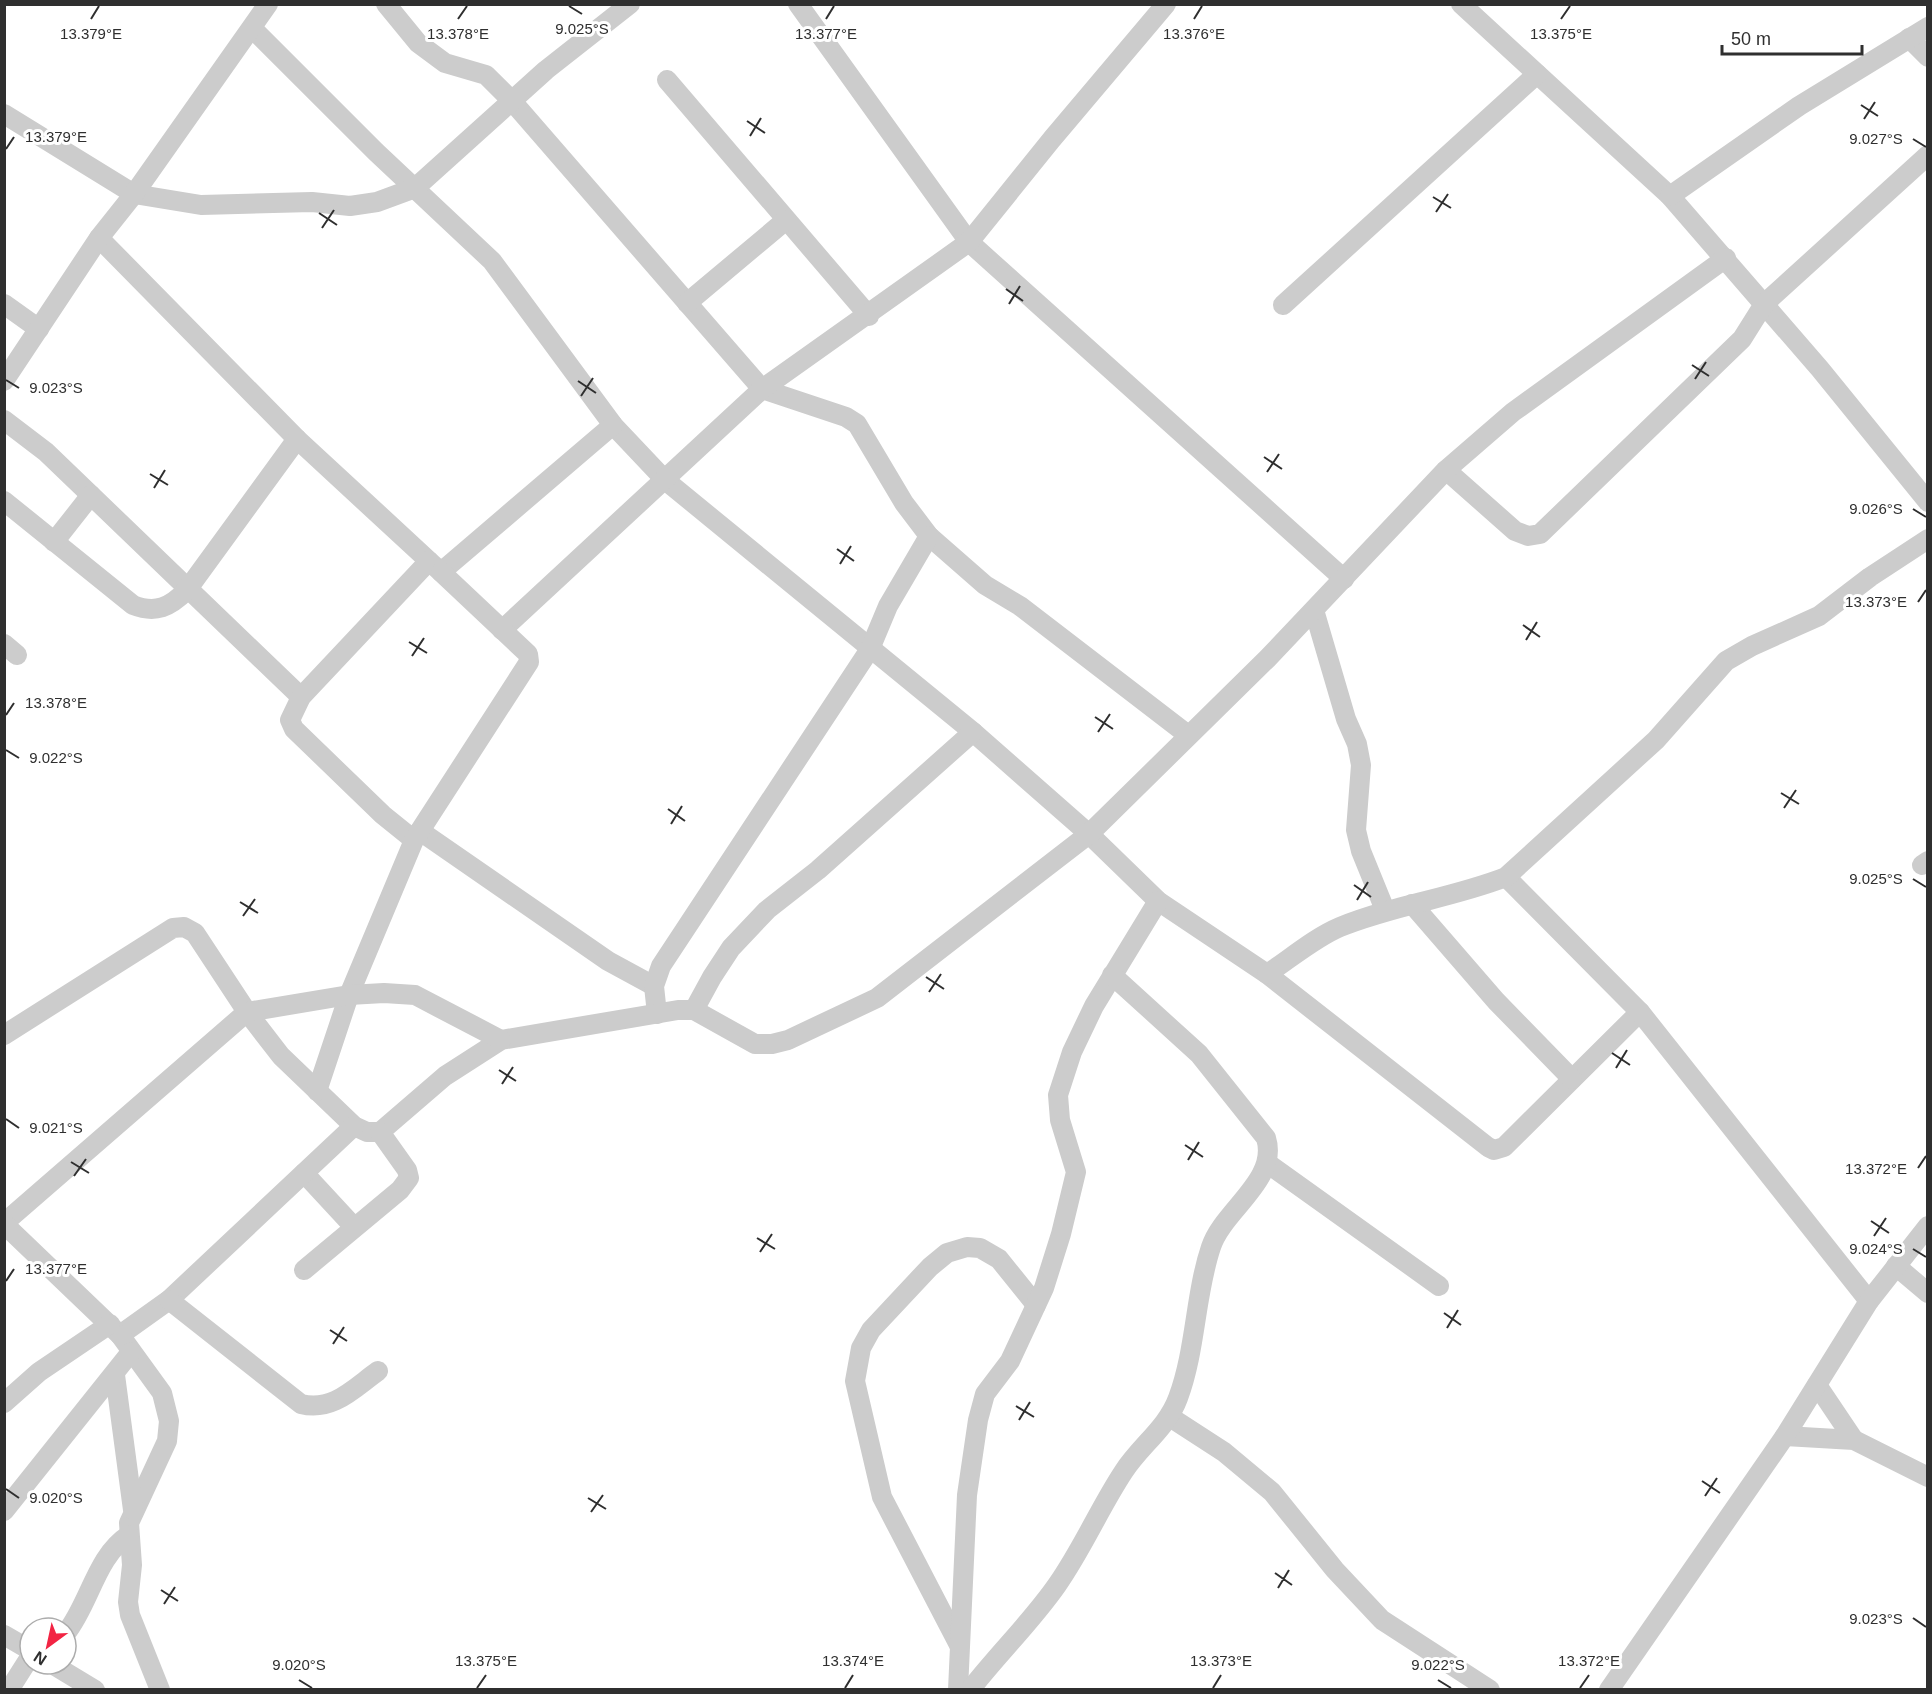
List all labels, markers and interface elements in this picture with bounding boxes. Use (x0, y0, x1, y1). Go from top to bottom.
scale bar (1722, 18, 1862, 56)
text: 9.025°S (555, 20, 609, 37)
text: 13.379°E (60, 25, 122, 42)
text: 13.378°E (427, 25, 489, 42)
text: 13.377°E (795, 25, 857, 42)
text: 13.376°E (1163, 25, 1225, 42)
text: 13.375°E (1530, 25, 1592, 42)
text: 50 m (1731, 29, 1771, 49)
text: 13.379°E (25, 128, 87, 145)
text: 9.027°S (1849, 130, 1903, 147)
text: 9.023°S (29, 379, 83, 396)
text: 9.026°S (1849, 500, 1903, 517)
text: 13.373°E (1845, 593, 1907, 610)
text: 13.378°E (25, 694, 87, 711)
text: 9.022°S (29, 749, 83, 766)
text: 9.025°S (1849, 870, 1903, 887)
text: 9.021°S (29, 1119, 83, 1136)
text: 13.372°E (1845, 1160, 1907, 1177)
text: 9.024°S (1849, 1240, 1903, 1257)
text: 13.377°E (25, 1260, 87, 1277)
text: 9.020°S (29, 1489, 83, 1506)
text: 9.023°S (1849, 1610, 1903, 1627)
north arrow (18, 1616, 78, 1676)
text: N (31, 1648, 50, 1668)
text: 13.375°E (455, 1652, 517, 1669)
text: 13.374°E (822, 1652, 884, 1669)
text: 13.373°E (1190, 1652, 1252, 1669)
text: 13.372°E (1558, 1652, 1620, 1669)
text: 9.020°S (272, 1656, 326, 1673)
text: 9.022°S (1411, 1656, 1465, 1673)

